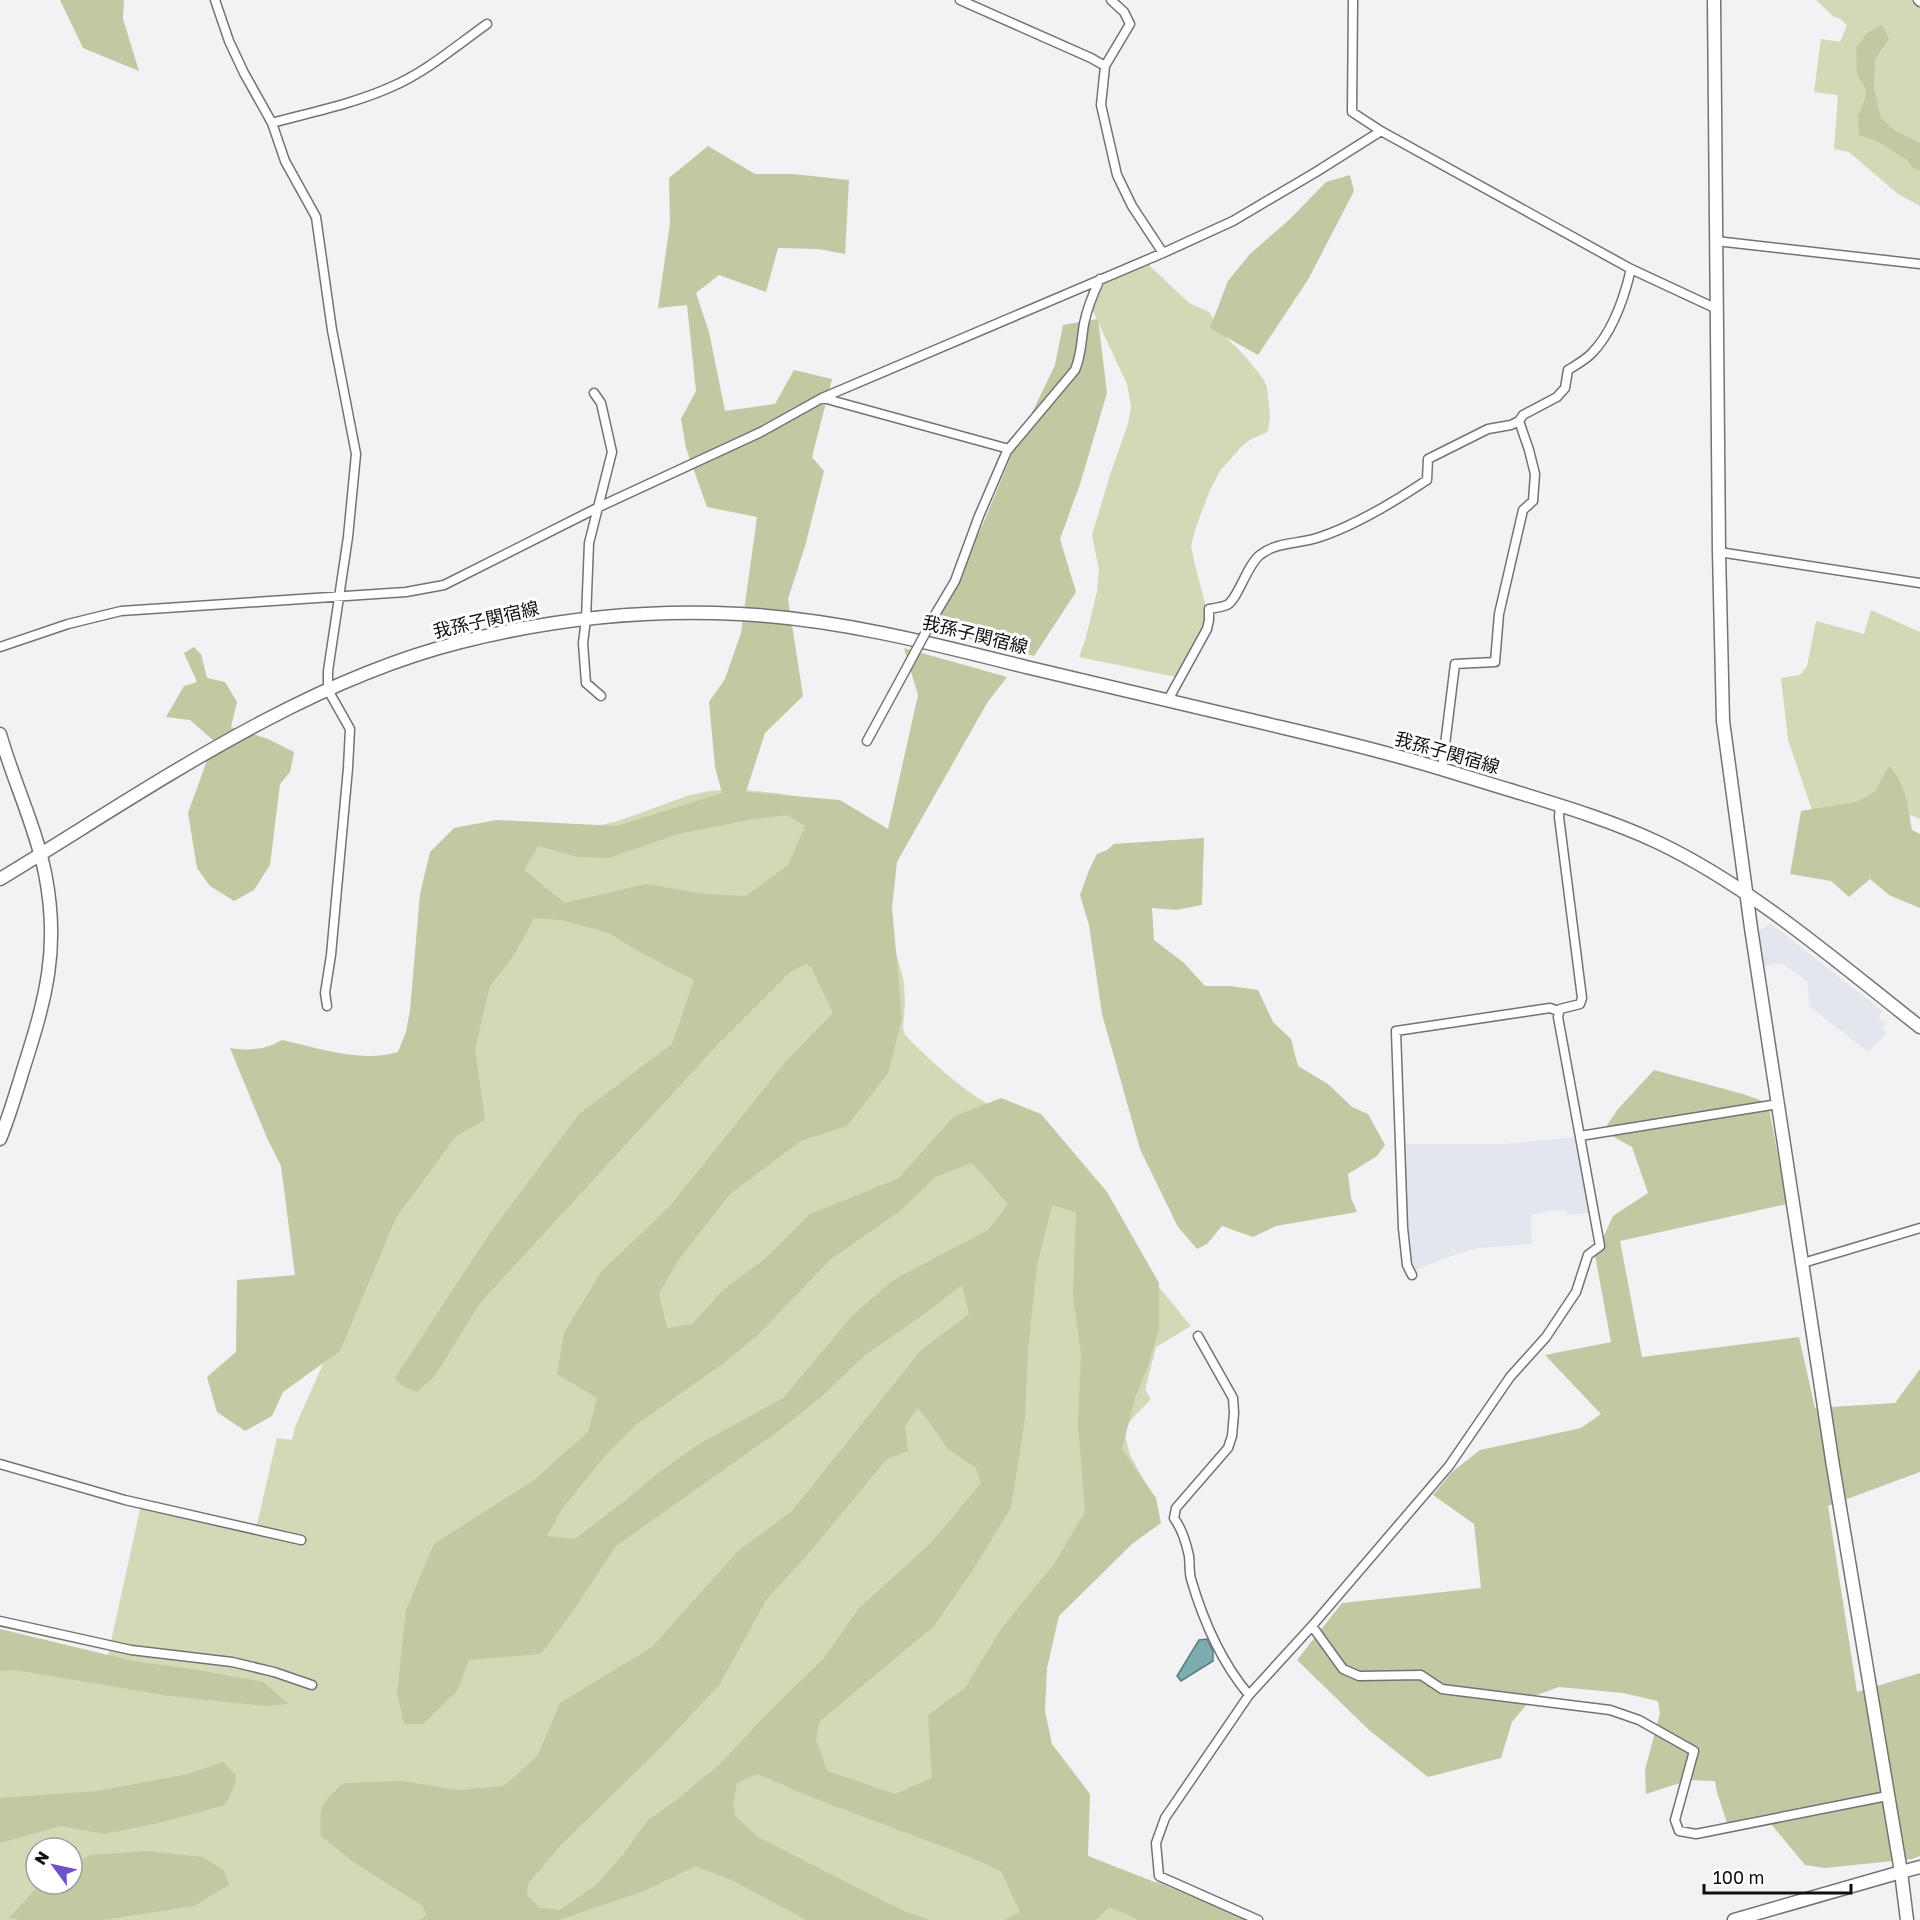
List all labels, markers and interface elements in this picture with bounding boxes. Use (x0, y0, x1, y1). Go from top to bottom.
street label: 我孫子関宿線 (431, 596, 541, 642)
street label: 我孫子関宿線 (920, 610, 1030, 658)
street label: 我孫子関宿線 (1392, 727, 1502, 777)
north arrow (24, 1836, 84, 1896)
text: N (30, 1847, 53, 1868)
scale bar (1704, 1857, 1851, 1895)
text: 100 m (1713, 1866, 1764, 1888)

